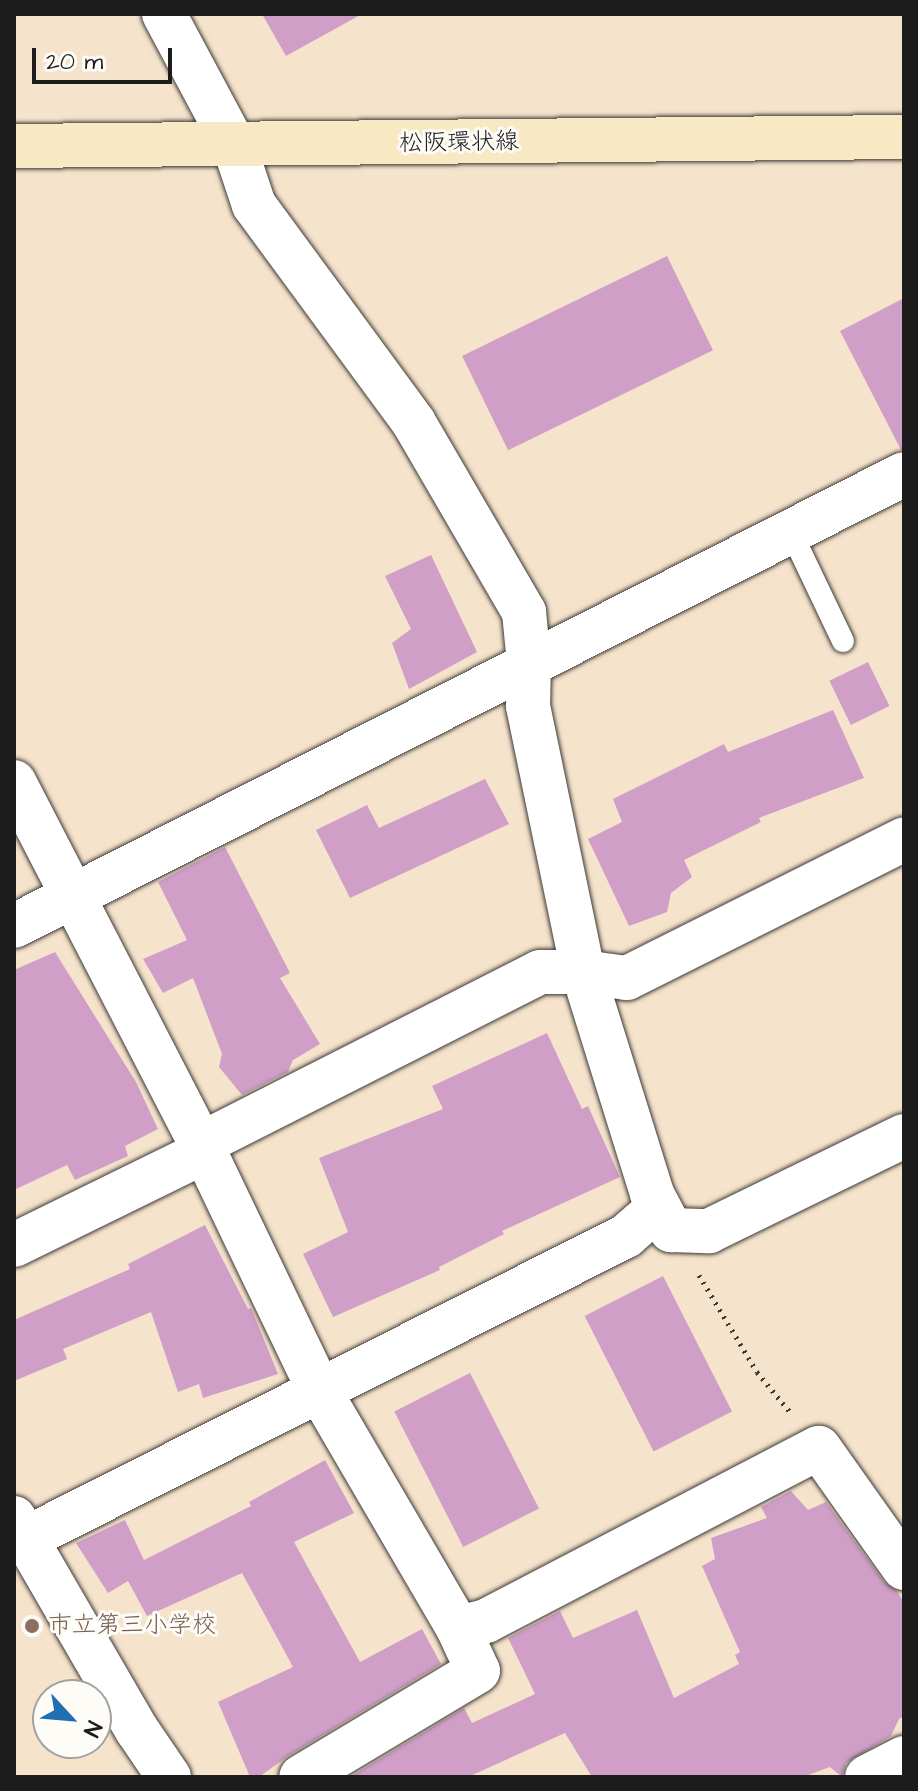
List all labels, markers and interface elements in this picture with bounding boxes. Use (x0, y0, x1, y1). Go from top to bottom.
scale bar (36, 32, 176, 82)
text: 20 m (46, 45, 103, 79)
street label: 松阪環状線 (399, 128, 519, 158)
place label: 市立第三小学校 (48, 1612, 216, 1640)
marker: 市立第三小学校 (23, 1617, 41, 1635)
north arrow (32, 1679, 112, 1759)
text: N (75, 1716, 109, 1742)

